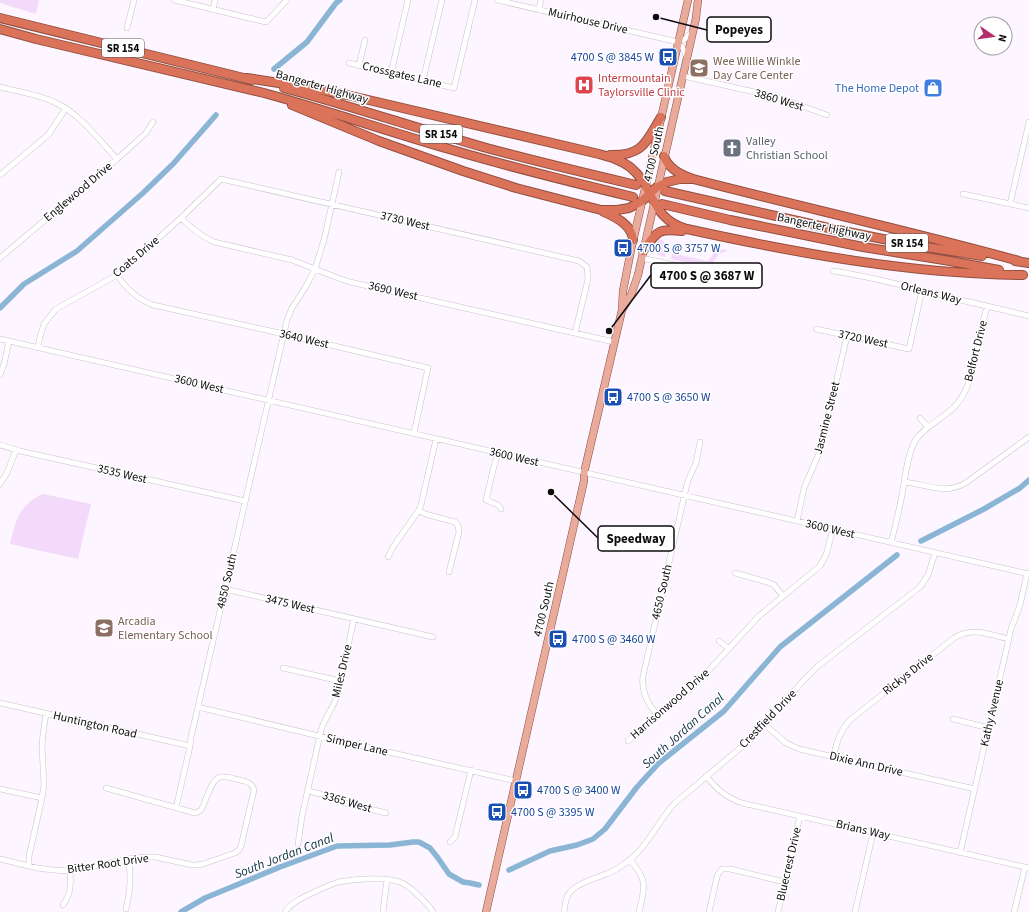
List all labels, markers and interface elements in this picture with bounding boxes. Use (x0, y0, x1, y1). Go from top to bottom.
street label: Muirhouse Drive (546, 4, 630, 38)
north arrow (973, 16, 1013, 56)
callout: Popeyes (707, 17, 771, 42)
text: Popeyes (715, 21, 763, 39)
text: N (994, 33, 1010, 43)
road number: SR 154 (102, 39, 144, 57)
bus stop icon: 4700 S @ 3845 W (657, 46, 679, 68)
place label: 4700 S @ 3845 W (571, 49, 655, 66)
place label: Wee Willie Winkle Day Care Center (713, 53, 800, 84)
school or university icon: Wee Willie Winkle Day Care Center (688, 57, 710, 79)
street label: Crossgates Lane (361, 58, 443, 92)
street label: Bangerter Highway (274, 66, 371, 108)
place label: Intermountain Taylorsville Clinic (598, 70, 685, 101)
hospital icon: Intermountain Taylorsville Clinic (573, 74, 595, 96)
shop icon: The Home Depot (922, 77, 944, 99)
place label: The Home Depot (835, 80, 919, 97)
street label: 3860 West (752, 84, 806, 116)
road number: SR 154 (420, 125, 462, 143)
street label: 4700 South (639, 125, 669, 183)
place label: Valley Christian School (746, 133, 828, 164)
church icon: Valley Christian School (721, 137, 743, 159)
street label: Englewood Drive (40, 158, 116, 226)
street label: 3730 West (378, 207, 432, 235)
street label: Bangerter Highway (775, 209, 873, 245)
street label: Coats Drive (109, 232, 163, 282)
road number: SR 154 (886, 234, 928, 252)
bus stop icon: 4700 S @ 3757 W (612, 237, 634, 259)
place label: 4700 S @ 3757 W (637, 240, 721, 257)
callout: 4700 S @ 3687 W (651, 263, 762, 288)
text: 4700 S @ 3687 W (660, 267, 755, 285)
street label: 3690 West (366, 277, 420, 305)
street label: Orleans Way (899, 277, 963, 309)
street label: Belfort Drive (960, 319, 992, 383)
street label: 3640 West (277, 325, 331, 353)
street label: 3720 West (837, 325, 889, 353)
street label: 3600 West (172, 370, 226, 398)
street label: Jasmine Street (810, 380, 844, 456)
bus stop icon: 4700 S @ 3650 W (602, 386, 624, 408)
place label: 4700 S @ 3650 W (627, 389, 711, 406)
street label: 3600 West (487, 443, 541, 471)
street label: 3535 West (95, 460, 149, 488)
street label: 3600 West (803, 515, 857, 543)
callout: Speedway (598, 526, 674, 551)
text: Speedway (606, 530, 666, 548)
street label: 4850 South (212, 552, 242, 610)
street label: 4650 South (647, 563, 677, 621)
street label: 4700 South (529, 580, 559, 638)
street label: 3475 West (263, 590, 317, 618)
place label: Arcadia Elementary School (118, 613, 213, 644)
school or university icon: Arcadia Elementary School (93, 617, 115, 639)
bus stop icon: 4700 S @ 3460 W (547, 628, 569, 650)
place label: 4700 S @ 3460 W (572, 631, 656, 648)
street label: Miles Drive (328, 643, 356, 699)
street label: Rickys Drive (879, 649, 937, 699)
street label: Harrisonwood Drive (627, 665, 713, 743)
street label: Kathy Avenue (976, 678, 1008, 748)
street label: Crestfield Drive (735, 686, 801, 752)
water label: South Jordan Canal (638, 689, 729, 773)
street label: Huntington Road (51, 707, 139, 743)
street label: Simper Lane (324, 730, 390, 760)
street label: Dixie Ann Drive (828, 747, 905, 781)
bus stop icon: 4700 S @ 3400 W (512, 779, 534, 801)
place label: 4700 S @ 3400 W (537, 782, 621, 799)
street label: 3365 West (320, 787, 374, 817)
bus stop icon: 4700 S @ 3395 W (486, 801, 508, 823)
place label: 4700 S @ 3395 W (511, 804, 595, 821)
street label: Brians Way (834, 816, 892, 845)
street label: Bluecrest Drive (772, 825, 806, 903)
water label: South Jordan Canal (232, 828, 337, 883)
street label: Bitter Root Drive (66, 850, 150, 878)

